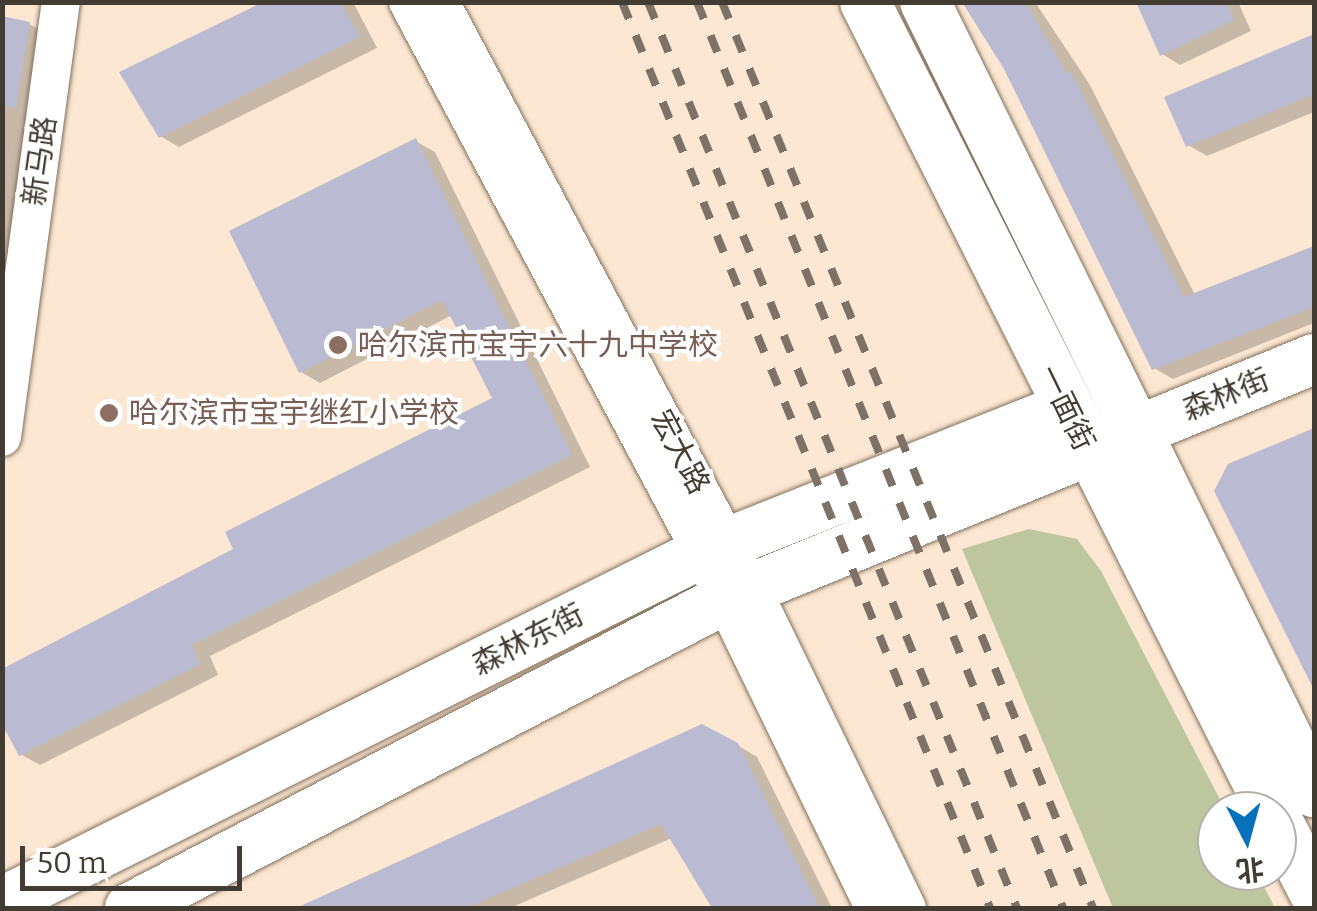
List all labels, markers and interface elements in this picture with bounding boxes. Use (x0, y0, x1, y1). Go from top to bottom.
street label: 新马路 (16, 114, 64, 208)
place label: 哈尔滨市宝宇六十九中学校 (358, 327, 718, 363)
marker: 哈尔滨市宝宇六十九中学校 (327, 334, 349, 356)
street label: 一面街 (1030, 360, 1102, 456)
street label: 森林街 (1178, 361, 1274, 429)
place label: 哈尔滨市宝宇继红小学校 (129, 395, 459, 431)
marker: 哈尔滨市宝宇继红小学校 (98, 402, 120, 424)
street label: 宏大路 (643, 404, 717, 500)
street label: 森林东街 (466, 597, 590, 683)
north arrow (1197, 791, 1297, 891)
scale bar (25, 826, 248, 888)
text: 50 m (37, 845, 107, 881)
text: 北 (1234, 851, 1266, 887)

